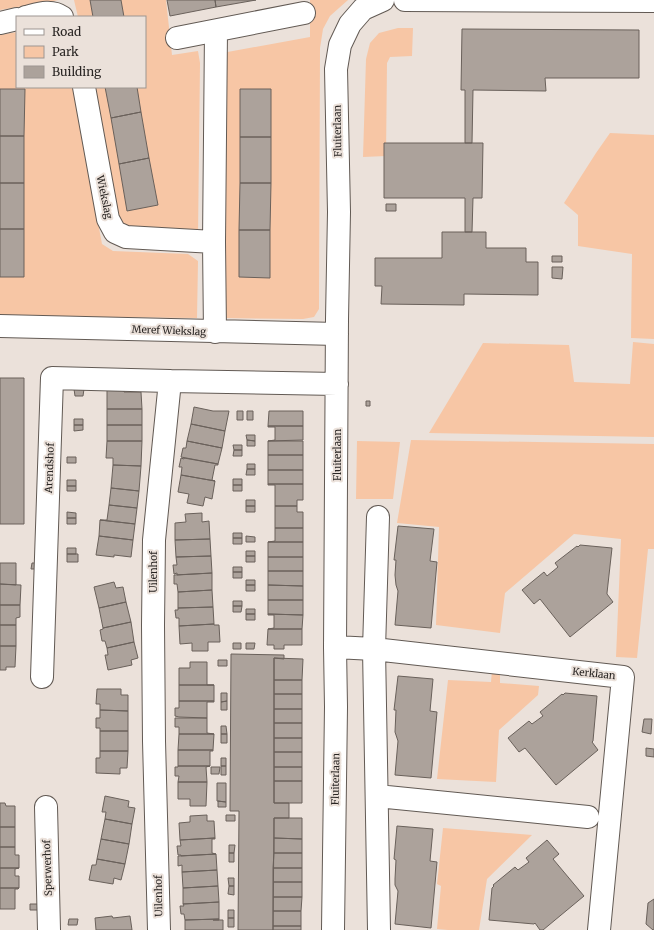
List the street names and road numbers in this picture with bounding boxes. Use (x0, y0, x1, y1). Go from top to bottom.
street label: Fluiterlaan (331, 104, 344, 157)
street label: Wiekslag (93, 173, 115, 220)
street label: Meref Wiekslag (131, 323, 206, 338)
street label: Fluiterlaan (331, 429, 344, 481)
street label: Arendshof (42, 442, 57, 494)
street label: Uilenhof (147, 550, 160, 593)
street label: Kerklaan (572, 665, 617, 682)
street label: Fluiterlaan (329, 752, 342, 805)
street label: Sperwerhof (40, 838, 55, 896)
street label: Uilenhof (152, 874, 165, 917)

